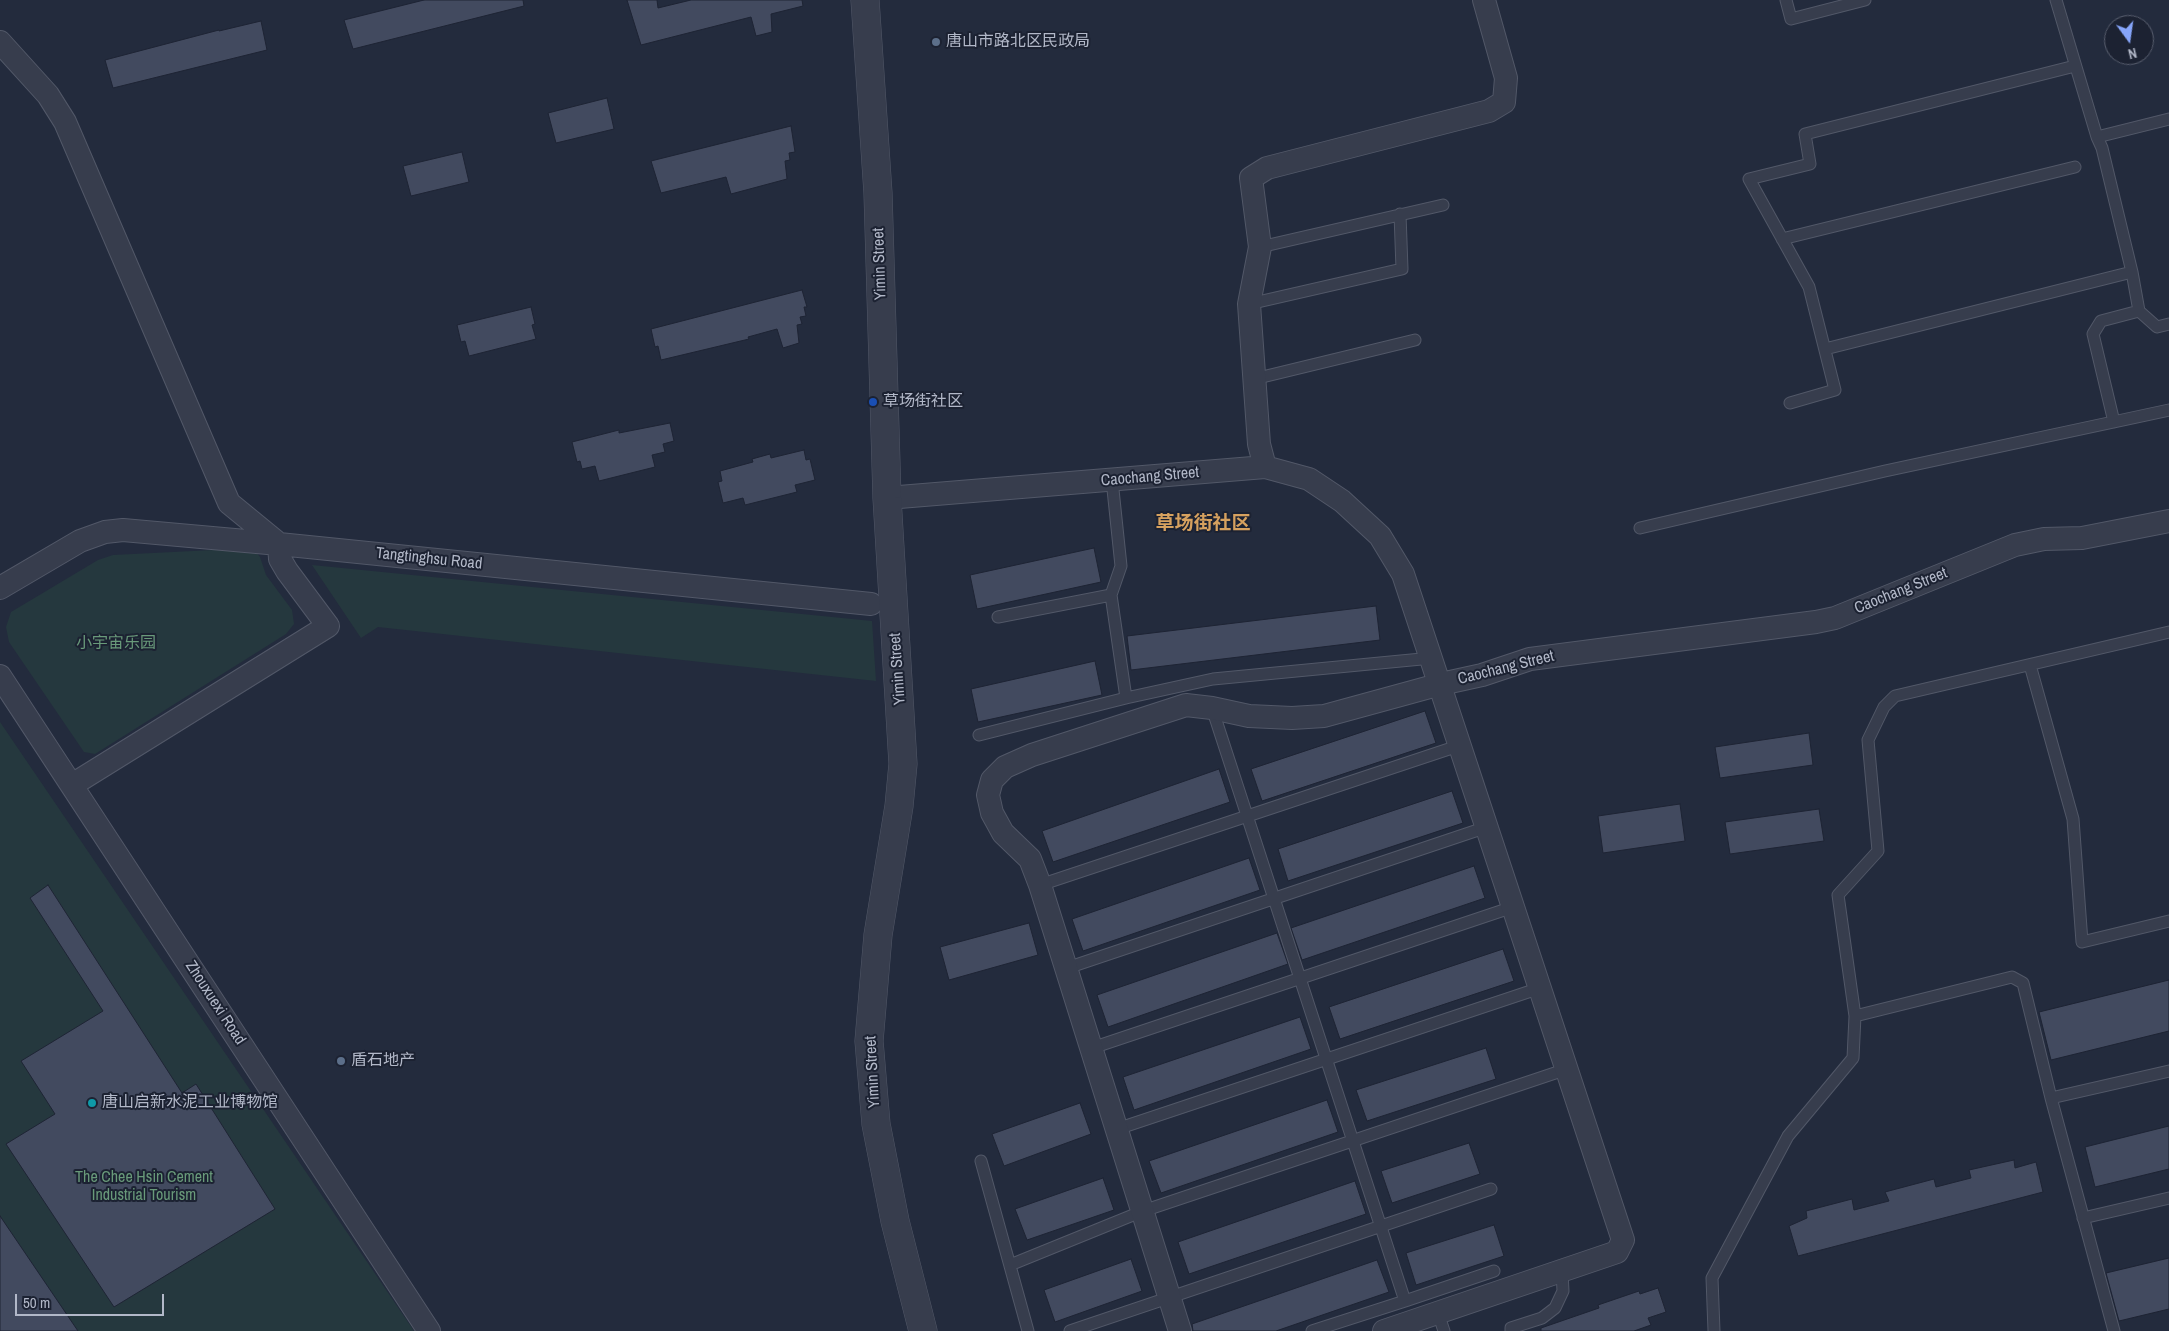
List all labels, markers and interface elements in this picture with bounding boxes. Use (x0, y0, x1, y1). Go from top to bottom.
north arrow (2104, 15, 2154, 65)
place label: 唐山市路北区民政局 (946, 32, 1090, 52)
marker: 唐山市路北区民政局 (930, 36, 942, 48)
text: N (2126, 44, 2139, 63)
street label: Yimin Street (869, 227, 891, 301)
place label: 草场街社区 (883, 392, 963, 412)
marker: 草场街社区 (867, 396, 879, 408)
street label: Caochang Street (1100, 463, 1200, 491)
district label: 草场街社区 (1156, 513, 1250, 535)
street label: Tangtinghsu Road (375, 544, 483, 574)
street label: Caochang Street (1852, 564, 1950, 618)
street label: Yimin Street (886, 632, 910, 706)
park label: 小宇宙乐园 (76, 634, 156, 654)
street label: Caochang Street (1456, 647, 1556, 689)
street label: Zhouxuexi Road (181, 957, 249, 1049)
street label: Yimin Street (862, 1035, 884, 1109)
place label: 盾石地产 (351, 1051, 415, 1071)
marker: 盾石地产 (335, 1055, 347, 1067)
place label: 唐山启新水泥工业博物馆 (102, 1093, 278, 1113)
marker: 唐山启新水泥工业博物馆 (86, 1097, 98, 1109)
park label: The Chee Hsin Cement Industrial Tourism (75, 1168, 213, 1206)
scale bar (18, 1284, 166, 1316)
text: 50 m (23, 1292, 50, 1313)

